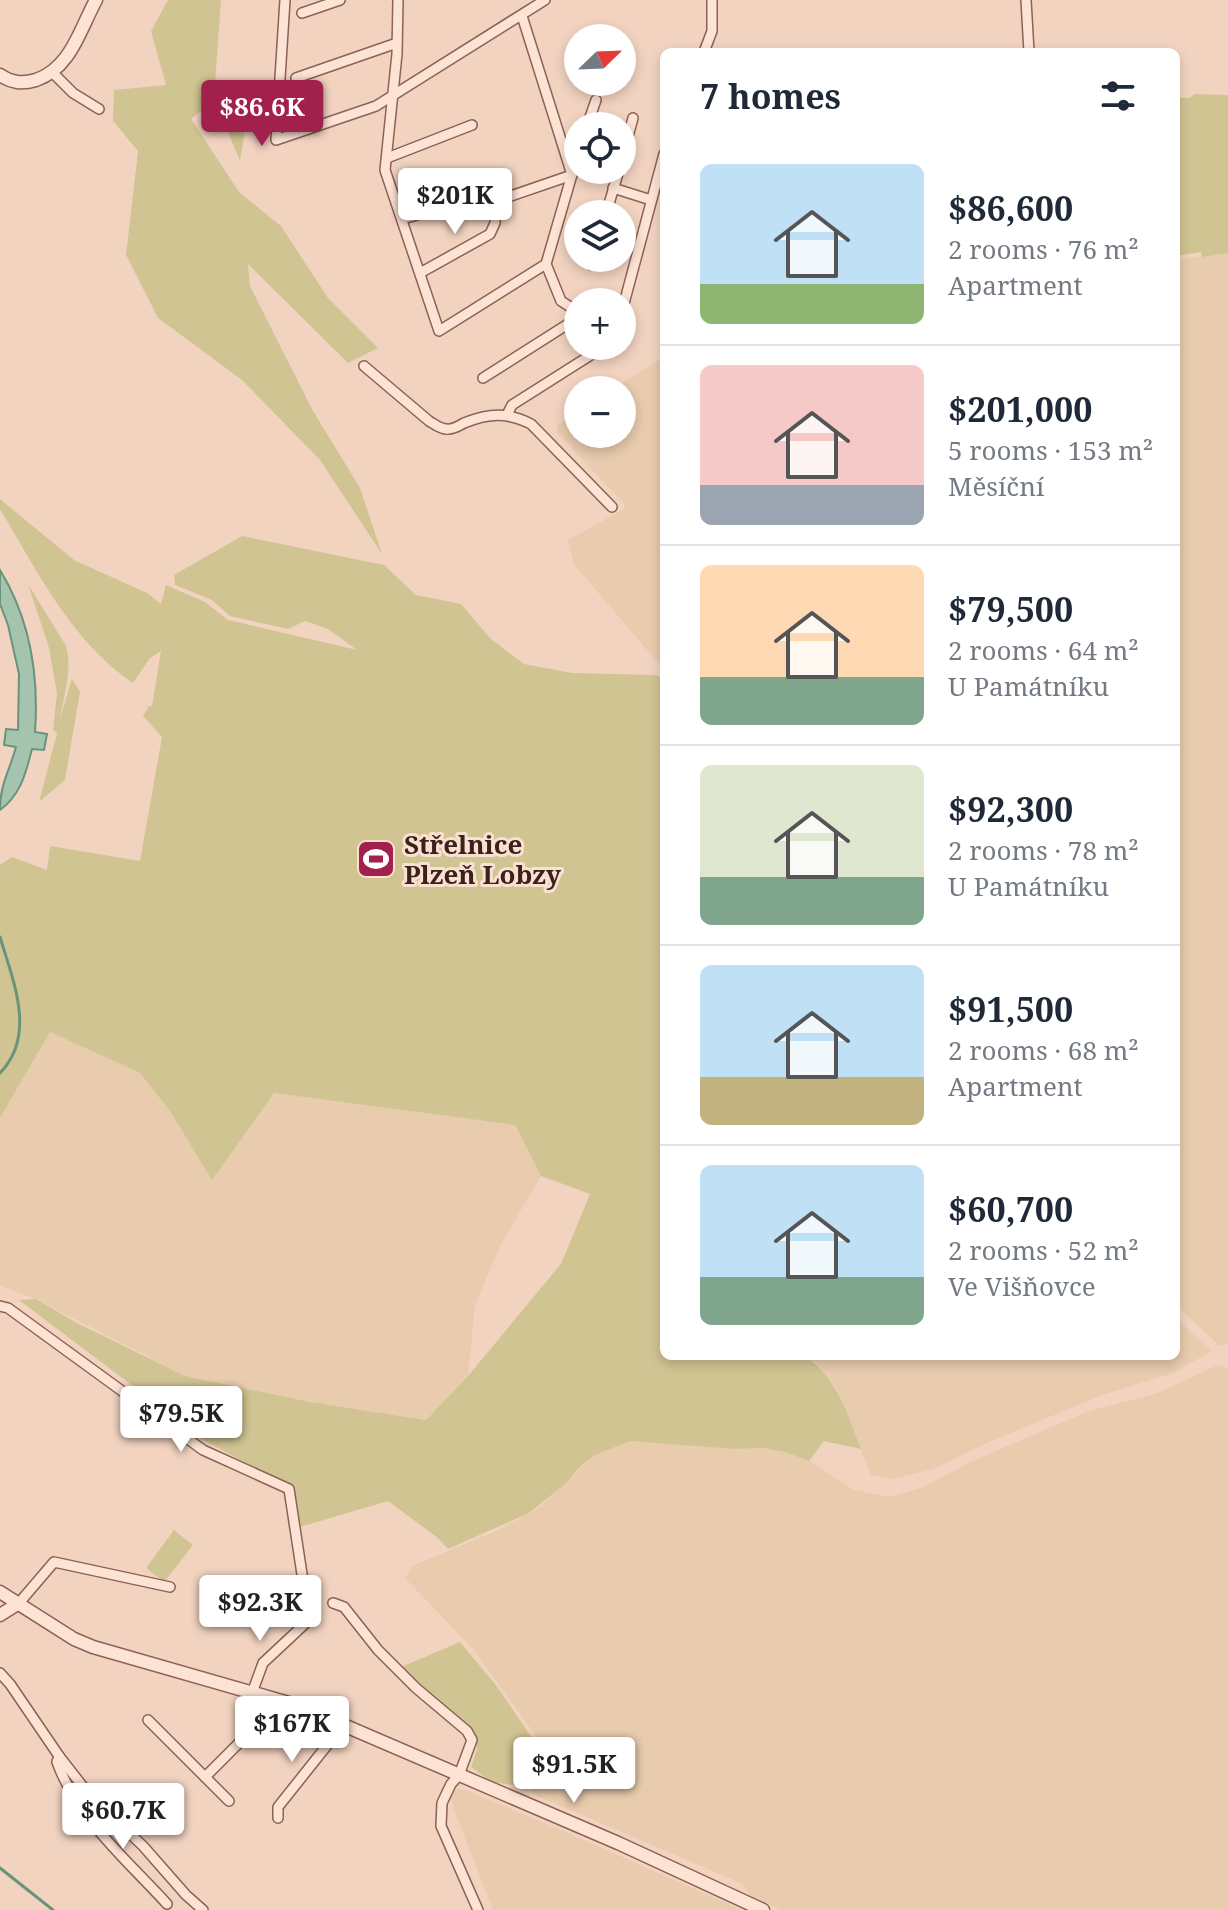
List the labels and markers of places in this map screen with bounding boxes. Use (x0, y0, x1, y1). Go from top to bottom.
pin: $86.6K (197, 80, 327, 148)
pin: $201K (399, 168, 511, 236)
place label: Střelnice Plzeň Lobzy (404, 826, 562, 892)
sports icon: Střelnice Plzeň Lobzy (355, 838, 397, 880)
pin: $79.5K (116, 1386, 246, 1454)
pin: $92.3K (195, 1575, 325, 1643)
pin: $167K (236, 1696, 348, 1764)
pin: $91.5K (509, 1737, 639, 1805)
pin: $60.7K (58, 1783, 188, 1851)

